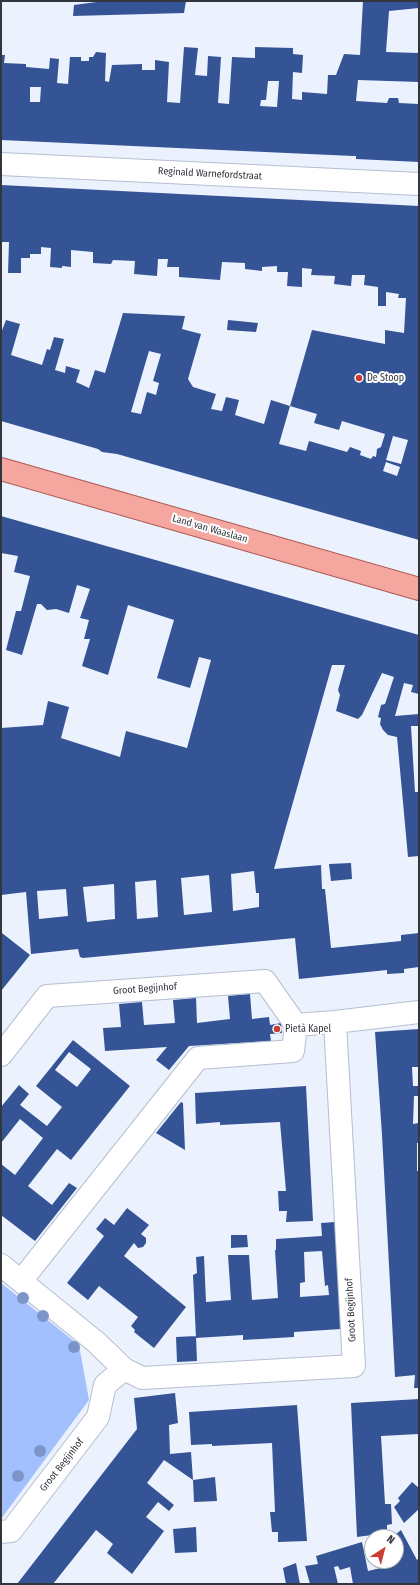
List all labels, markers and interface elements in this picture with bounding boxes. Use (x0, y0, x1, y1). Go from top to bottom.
street label: Reginald Warnefordstraat (158, 165, 262, 183)
place label: De Stoop (367, 372, 404, 384)
marker: De Stoop (354, 373, 364, 383)
street label: Land van Waaslaan (171, 513, 249, 545)
street label: Groot Begijnhof (113, 981, 177, 997)
place label: Pietà Kapel (285, 1023, 331, 1035)
marker: Pietà Kapel (272, 1024, 282, 1034)
street label: Groot Begijnhof (343, 1278, 359, 1342)
street label: Groot Begijnhof (38, 1436, 86, 1494)
north arrow (364, 1529, 404, 1569)
text: N (384, 1532, 397, 1547)

